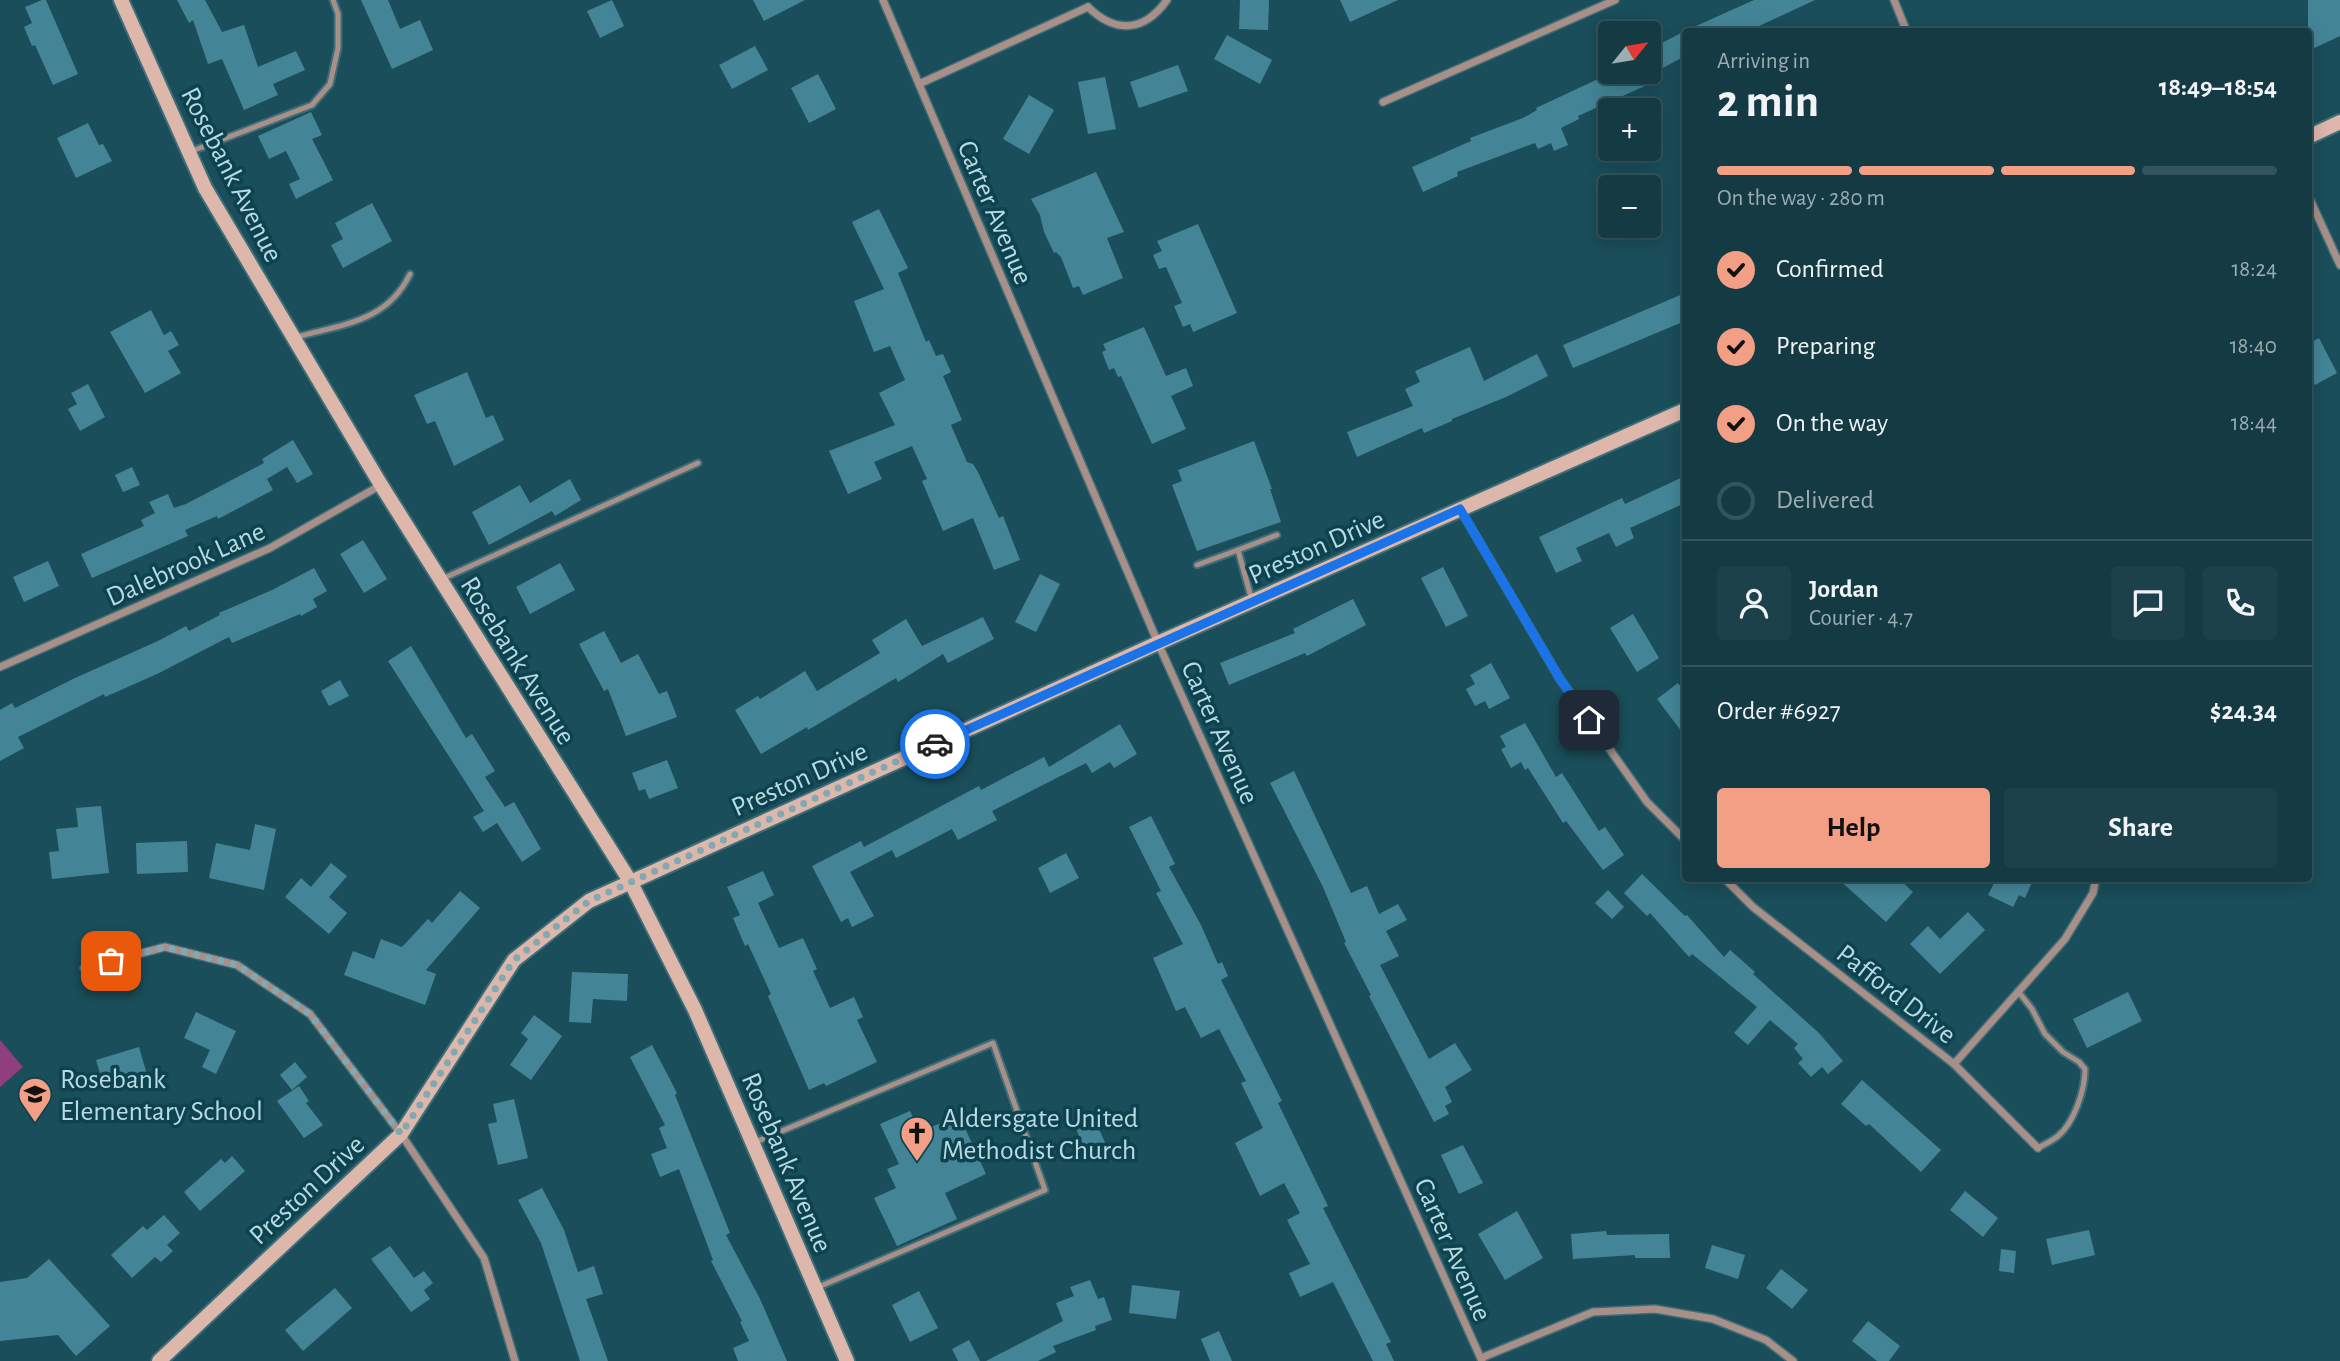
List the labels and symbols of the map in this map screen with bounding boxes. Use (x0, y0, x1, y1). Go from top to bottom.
north arrow (1598, 21, 1661, 84)
street label: Rosebank Avenue (175, 83, 287, 267)
street label: Carter Avenue (951, 137, 1037, 289)
street label: Preston Drive (1245, 505, 1389, 590)
street label: Dalebrook Lane (102, 517, 269, 612)
street label: Rosebank Avenue (455, 572, 580, 750)
street label: Carter Avenue (1175, 657, 1263, 808)
pin (1559, 690, 1619, 750)
courier (900, 709, 970, 779)
street label: Preston Drive (728, 737, 872, 822)
pin (81, 931, 141, 991)
street label: Pafford Drive (1831, 940, 1961, 1050)
place label: Rosebank Elementary School (60, 1066, 263, 1126)
street label: Rosebank Avenue (736, 1069, 837, 1257)
school or university icon: Rosebank Elementary School (16, 1075, 54, 1124)
place label: Aldersgate United Methodist Church (942, 1105, 1138, 1165)
church icon: Aldersgate United Methodist Church (898, 1114, 936, 1163)
street label: Preston Drive (245, 1131, 370, 1250)
street label: Carter Avenue (1408, 1174, 1496, 1325)

